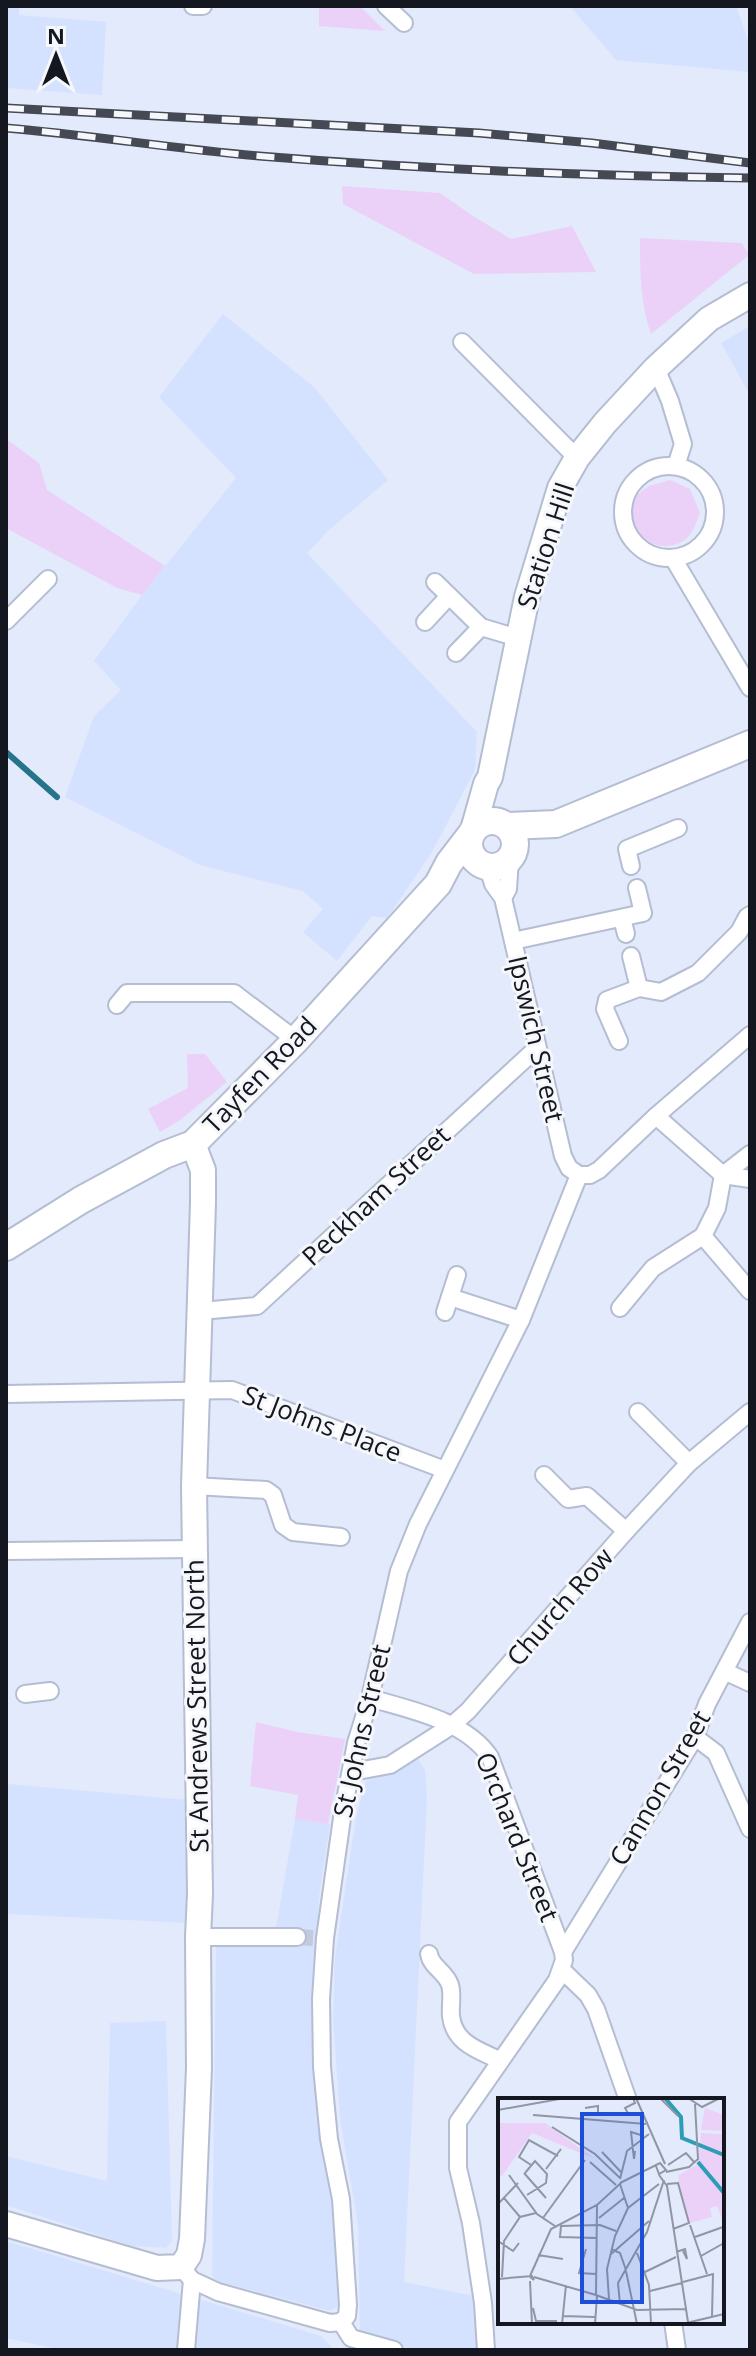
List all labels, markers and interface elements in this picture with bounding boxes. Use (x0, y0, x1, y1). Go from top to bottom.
north arrow (16, 16, 96, 96)
text: N (47, 20, 65, 50)
street label: Station Hill (508, 478, 582, 614)
street label: Ipswich Street (500, 952, 574, 1126)
street label: Tayfen Road (194, 1008, 324, 1141)
street label: Peckham Street (293, 1117, 457, 1273)
street label: St Johns Place (238, 1376, 407, 1470)
street label: Church Row (498, 1539, 621, 1673)
street label: St Andrews Street North (175, 1559, 217, 1853)
street label: St Johns Street (324, 1641, 398, 1821)
street label: Cannon Street (600, 1703, 718, 1872)
street label: Orchard Street (468, 1747, 568, 1927)
inset map (498, 2098, 724, 2324)

